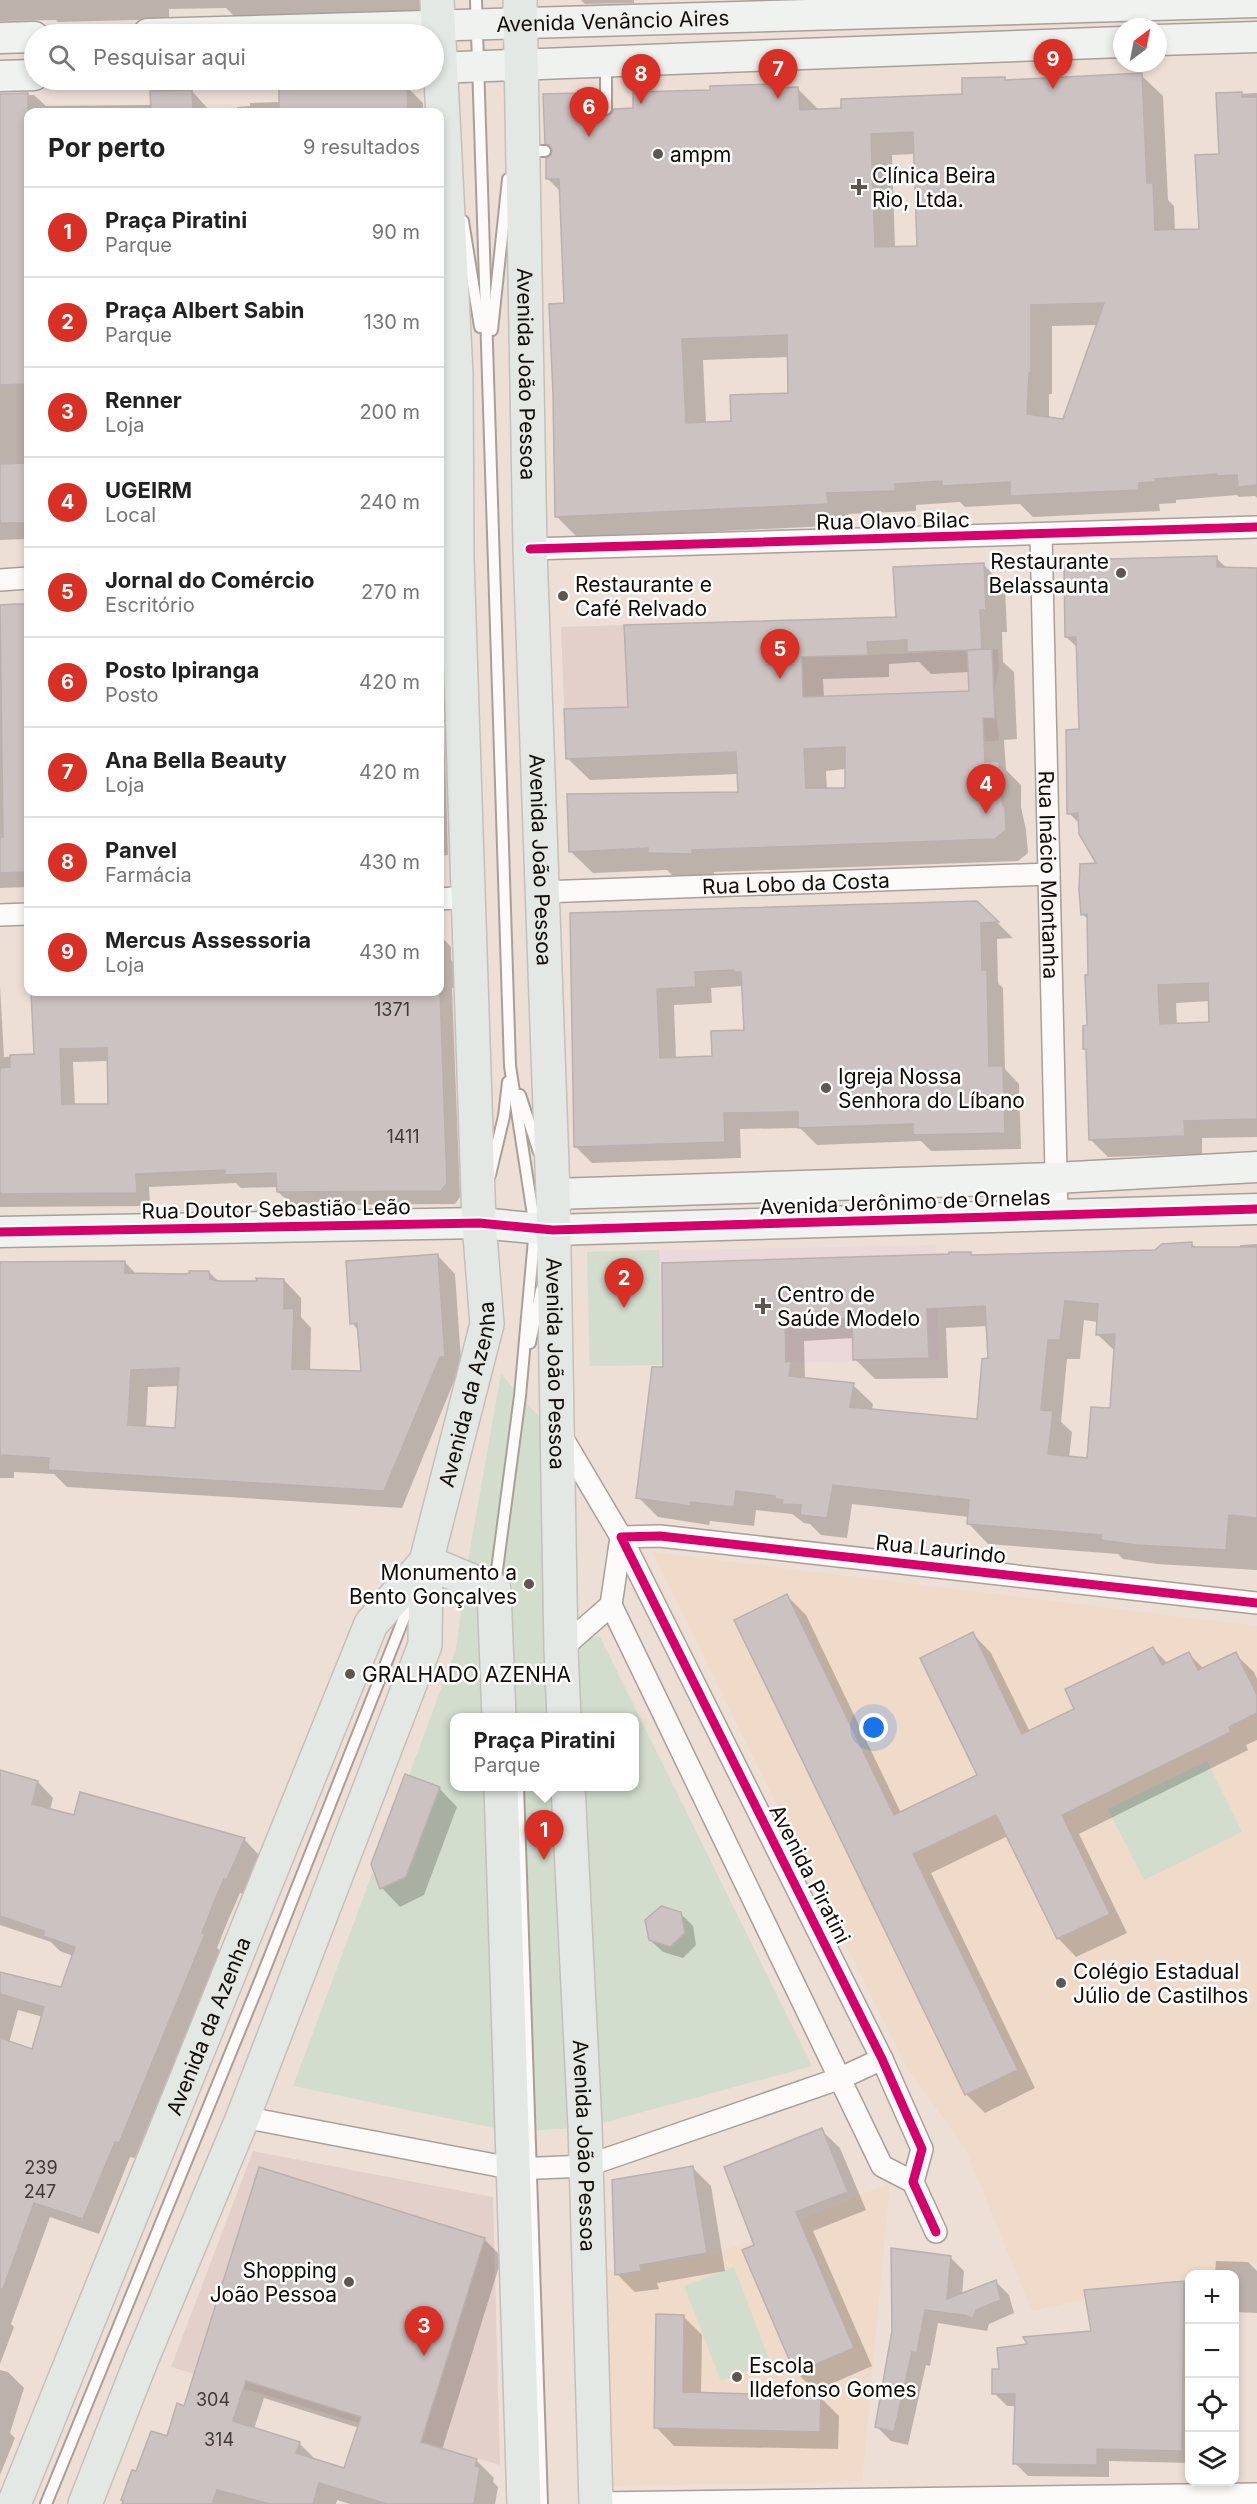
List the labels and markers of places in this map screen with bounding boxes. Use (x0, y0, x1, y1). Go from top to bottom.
pin: 9 (1034, 40, 1072, 89)
pin: 7 (758, 50, 798, 99)
pin: 8 (622, 54, 660, 104)
pin: 6 (570, 88, 608, 137)
place label: ampm (670, 142, 731, 167)
marker: ampm (651, 147, 665, 161)
place label: Clínica Beira Rio, Ltda. (872, 163, 996, 212)
marker: Clínica Beira Rio, Ltda. (850, 178, 868, 196)
place label: Restaurante Belassaunta (989, 549, 1109, 598)
marker: Restaurante Belassaunta (1114, 566, 1128, 580)
place label: Restaurante e Café Relvado (575, 572, 712, 621)
marker: Restaurante e Café Relvado (556, 589, 570, 603)
pin: 5 (760, 630, 800, 679)
pin: 4 (966, 764, 1006, 814)
place label: Igreja Nossa Senhora do Líbano (838, 1064, 1025, 1113)
marker: Igreja Nossa Senhora do Líbano (819, 1081, 833, 1095)
pin: 2 (604, 1258, 644, 1308)
place label: Centro de Saúde Modelo (777, 1282, 920, 1331)
marker: Centro de Saúde Modelo (754, 1297, 772, 1315)
place label: Monumento a Bento Gonçalves (349, 1560, 517, 1609)
marker: Monumento a Bento Gonçalves (522, 1577, 536, 1591)
place label: GRALHADO AZENHA (362, 1662, 571, 1687)
marker: GRALHADO AZENHA (343, 1667, 357, 1681)
pin: 1 (524, 1810, 564, 1860)
place label: Colégio Estadual Júlio de Castilhos (1073, 1959, 1248, 2008)
marker: Colégio Estadual Júlio de Castilhos (1054, 1976, 1068, 1990)
place label: Shopping João Pessoa (210, 2258, 337, 2307)
marker: Shopping João Pessoa (342, 2275, 356, 2289)
pin: 3 (404, 2306, 444, 2356)
place label: Escola Ildefonso Gomes (749, 2353, 917, 2402)
marker: Escola Ildefonso Gomes (730, 2370, 744, 2384)

